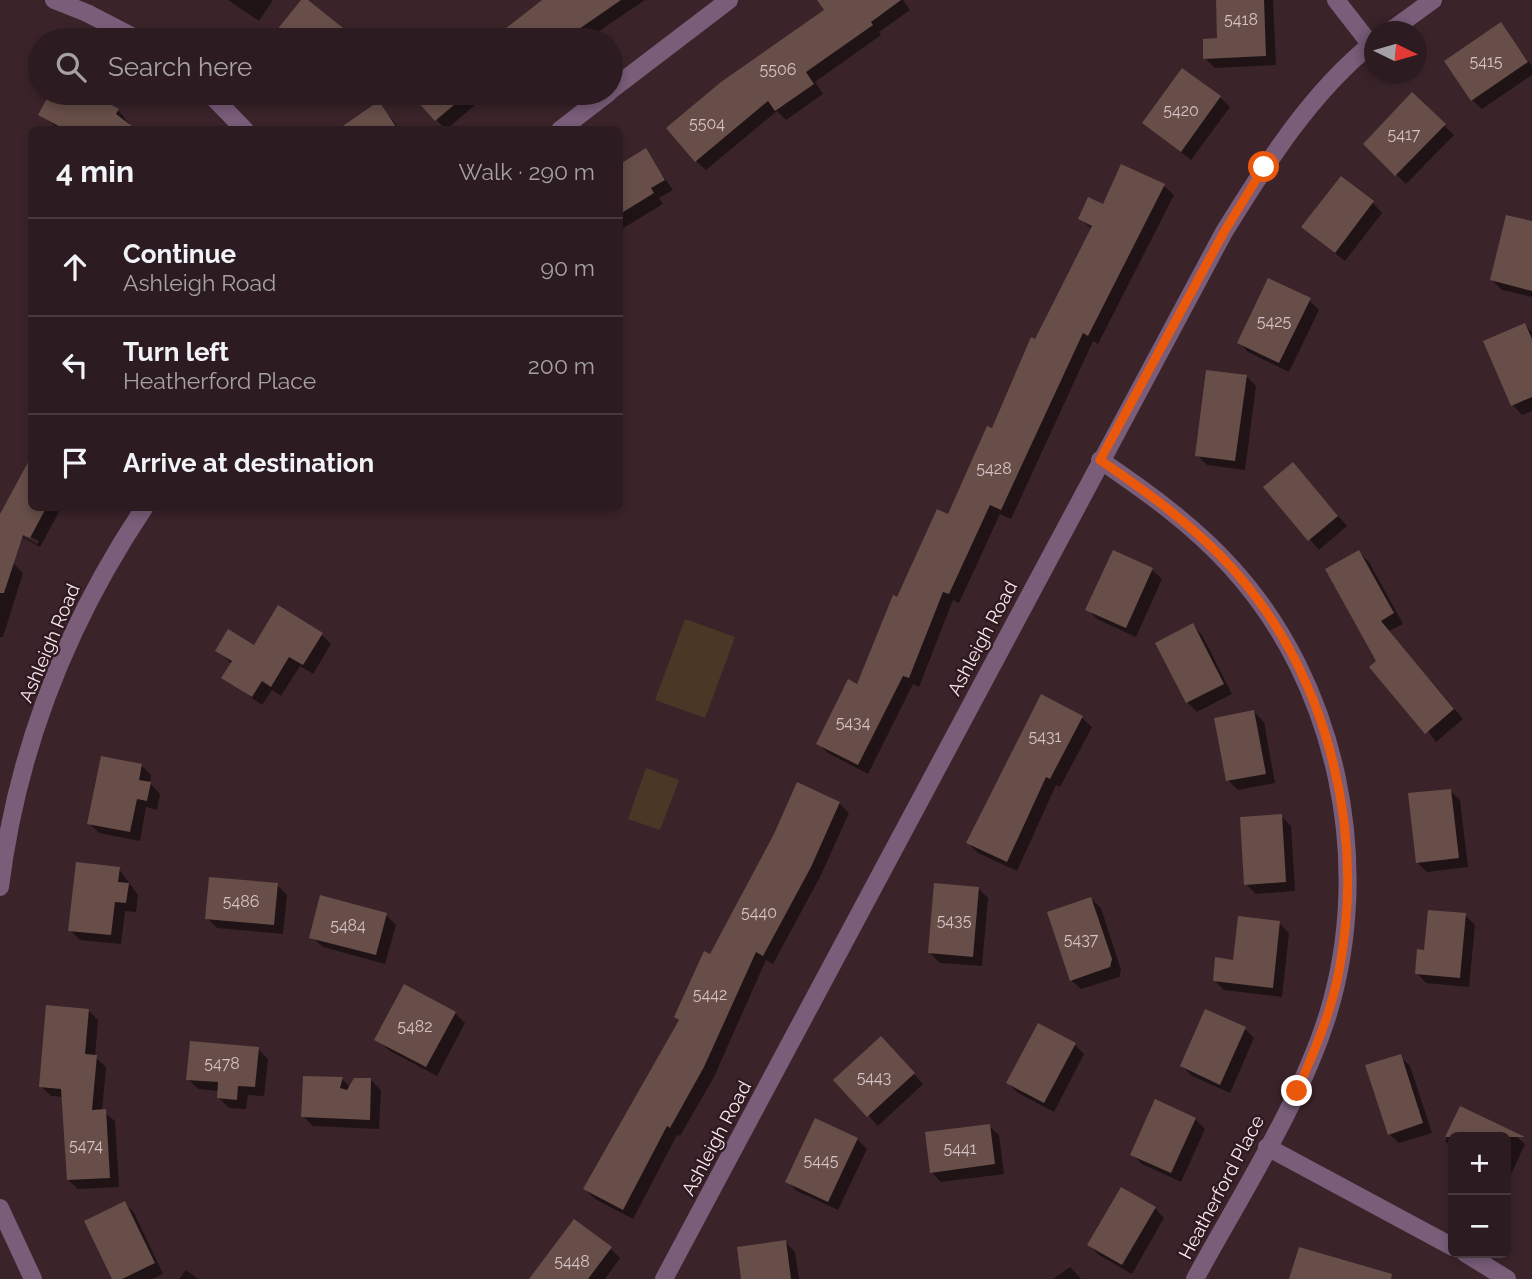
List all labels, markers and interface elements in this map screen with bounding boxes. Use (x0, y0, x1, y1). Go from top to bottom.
house number: 5418 (1224, 10, 1258, 29)
north arrow (1364, 21, 1427, 84)
search box (28, 28, 623, 105)
icon: search (52, 48, 90, 86)
text: Search here (108, 52, 252, 82)
house number: 5415 (1469, 52, 1503, 71)
house number: 5506 (760, 60, 796, 79)
house number: 5420 (1163, 101, 1199, 120)
house number: 5504 (689, 114, 725, 133)
house number: 5417 (1388, 125, 1421, 144)
route start (1248, 151, 1279, 182)
text: 4 min (56, 154, 134, 189)
text: Walk · 290 m (459, 158, 595, 185)
text: Continue (123, 239, 236, 269)
icon: ahead (56, 248, 94, 286)
text: 90 m (540, 254, 595, 281)
text: Ashleigh Road (123, 269, 276, 296)
house number: 5425 (1257, 312, 1292, 331)
text: Turn left (123, 337, 229, 367)
icon: left (56, 346, 94, 384)
text: 200 m (528, 352, 595, 379)
text: Heatherford Place (123, 367, 316, 394)
icon: arrive (56, 444, 94, 482)
text: Arrive at destination (123, 448, 374, 478)
house number: 5428 (976, 459, 1012, 478)
street label: Ashleigh Road (943, 577, 1021, 699)
street label: Ashleigh Road (14, 580, 84, 706)
house number: 5434 (836, 713, 871, 732)
house number: 5431 (1029, 727, 1062, 746)
house number: 5486 (223, 892, 259, 911)
house number: 5440 (741, 903, 777, 922)
house number: 5435 (937, 911, 972, 930)
house number: 5484 (330, 916, 366, 935)
house number: 5437 (1064, 930, 1099, 949)
house number: 5442 (693, 985, 727, 1004)
house number: 5482 (397, 1017, 433, 1036)
house number: 5478 (204, 1054, 240, 1073)
house number: 5443 (857, 1068, 891, 1087)
route end (1281, 1075, 1312, 1106)
street label: Ashleigh Road (677, 1077, 755, 1199)
street label: Heatherford Place (1174, 1111, 1268, 1263)
map controls (1448, 1132, 1511, 1258)
button: + (1448, 1132, 1511, 1195)
house number: 5474 (69, 1136, 103, 1155)
house number: 5441 (943, 1139, 977, 1158)
house number: 5445 (804, 1151, 839, 1170)
button: − (1448, 1195, 1511, 1258)
house number: 5448 (554, 1252, 590, 1271)

